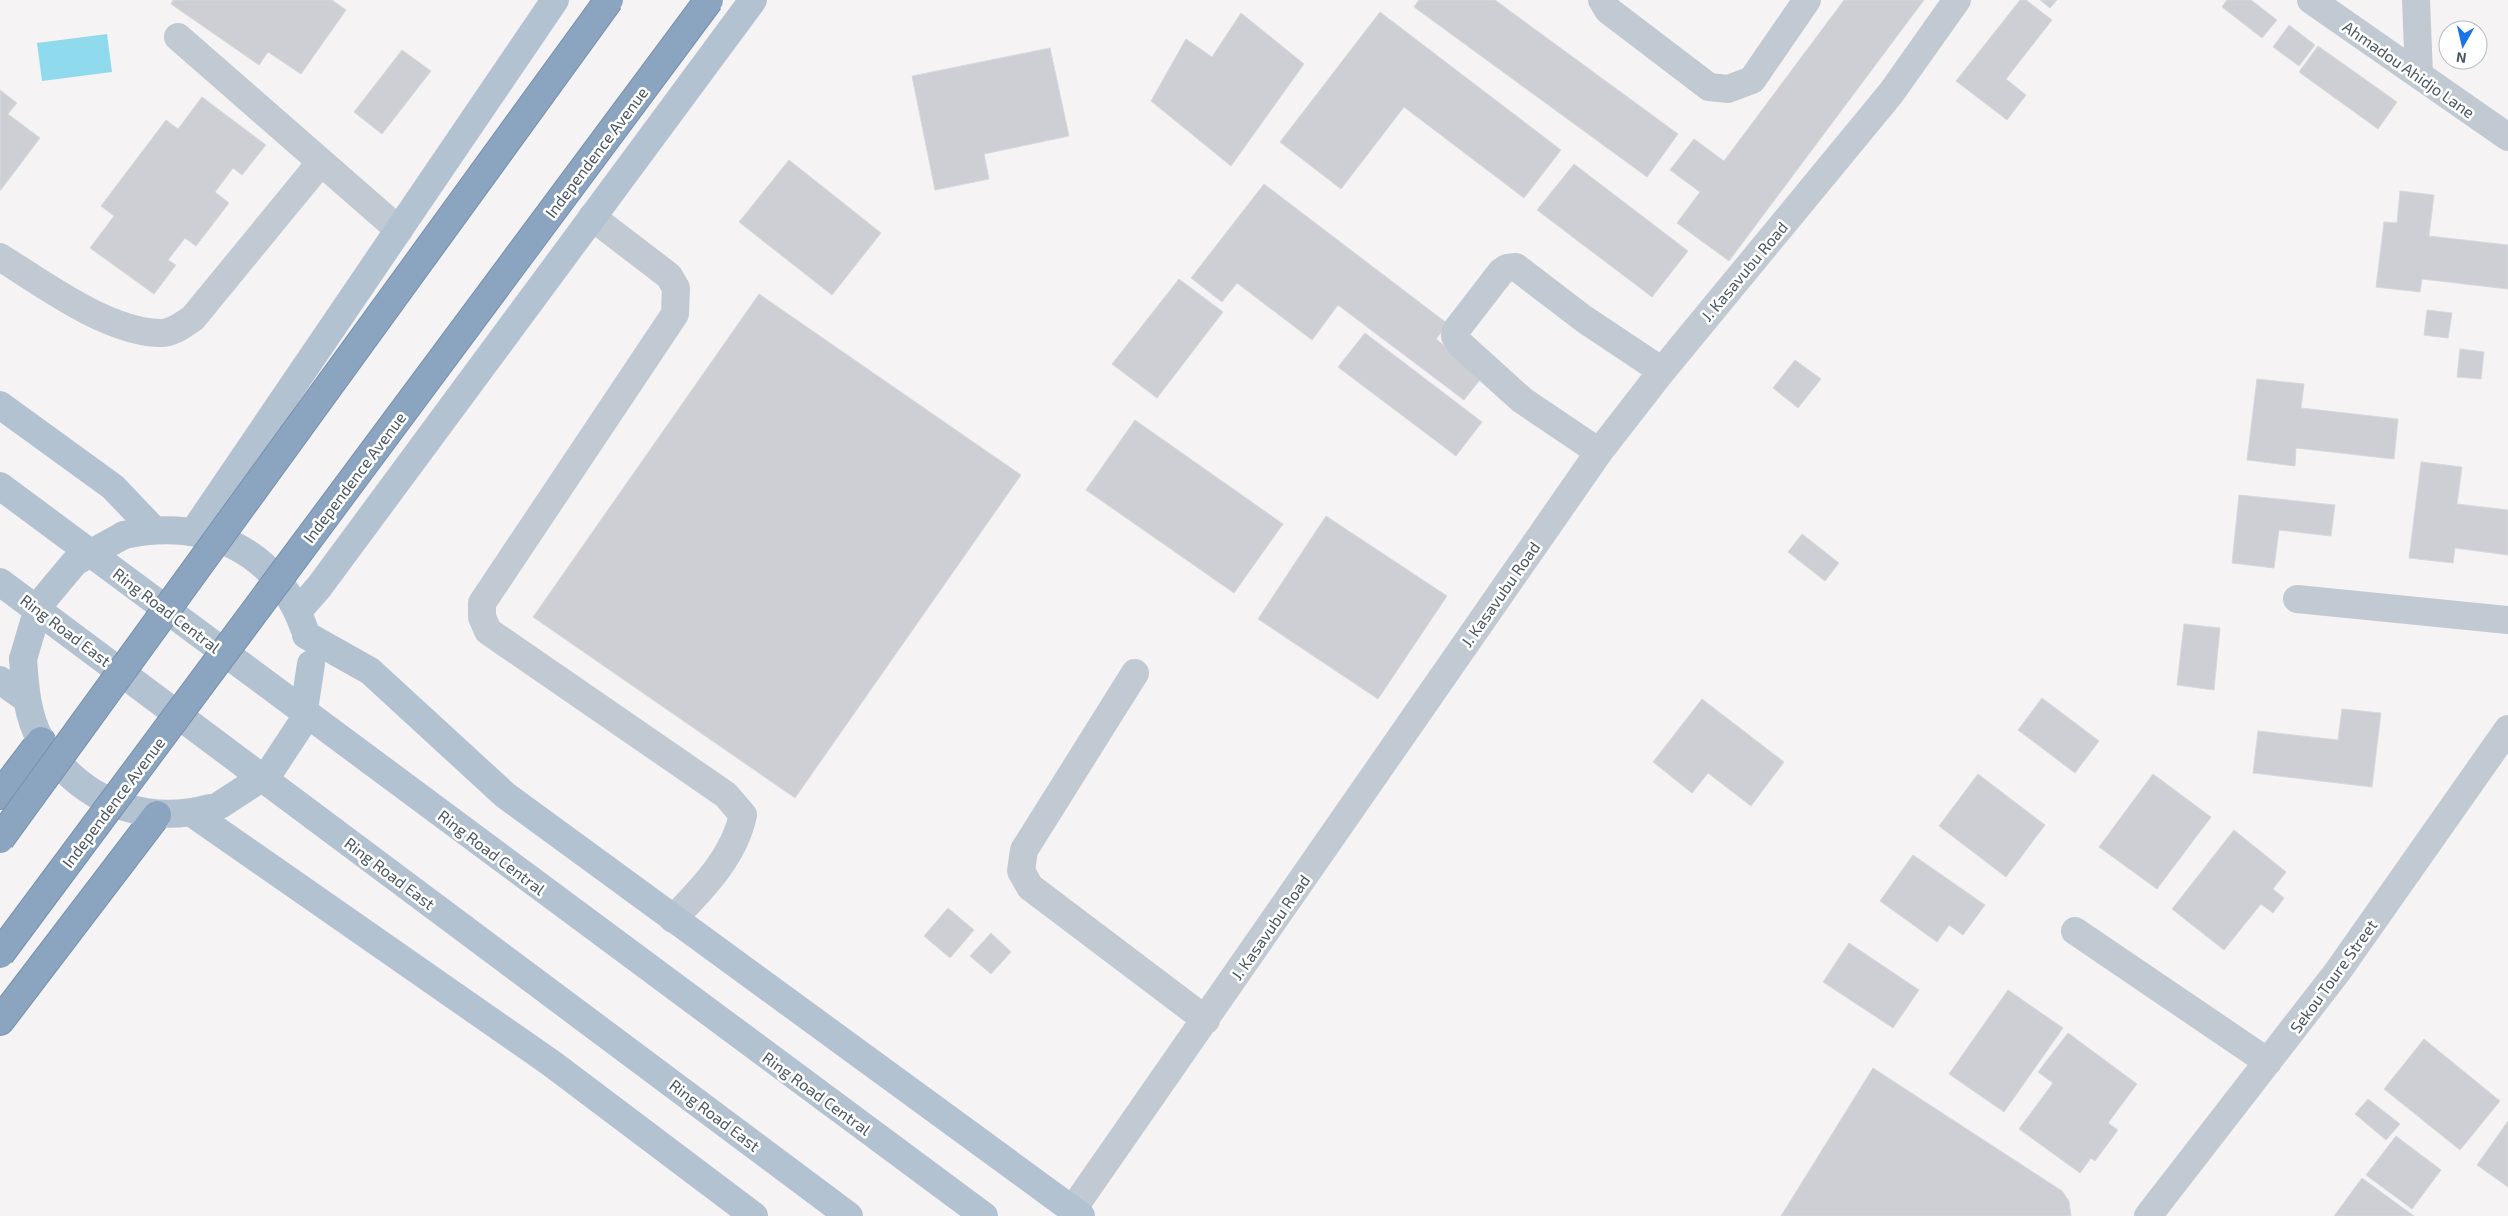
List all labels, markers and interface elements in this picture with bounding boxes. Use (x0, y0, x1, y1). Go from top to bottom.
street label: Ahmadou Ahidjo Lane (2339, 16, 2479, 122)
north arrow (2438, 20, 2488, 70)
text: N (2455, 49, 2467, 67)
street label: Independence Avenue (541, 83, 651, 221)
street label: J. Kasavubu Road (1697, 217, 1791, 325)
street label: Independence Avenue (299, 408, 409, 546)
street label: J. Kasavubu Road (1457, 538, 1543, 650)
street label: Ring Road Central (110, 564, 224, 657)
street label: Ring Road East (17, 590, 115, 670)
street label: Independence Avenue (58, 733, 168, 871)
street label: Ring Road Central (435, 806, 549, 899)
street label: Ring Road East (341, 833, 439, 913)
street label: J. Kasavubu Road (1227, 871, 1313, 983)
street label: Sekou Toure Street (2286, 916, 2380, 1036)
street label: Ring Road Central (759, 1047, 875, 1139)
street label: Ring Road East (666, 1075, 764, 1155)

